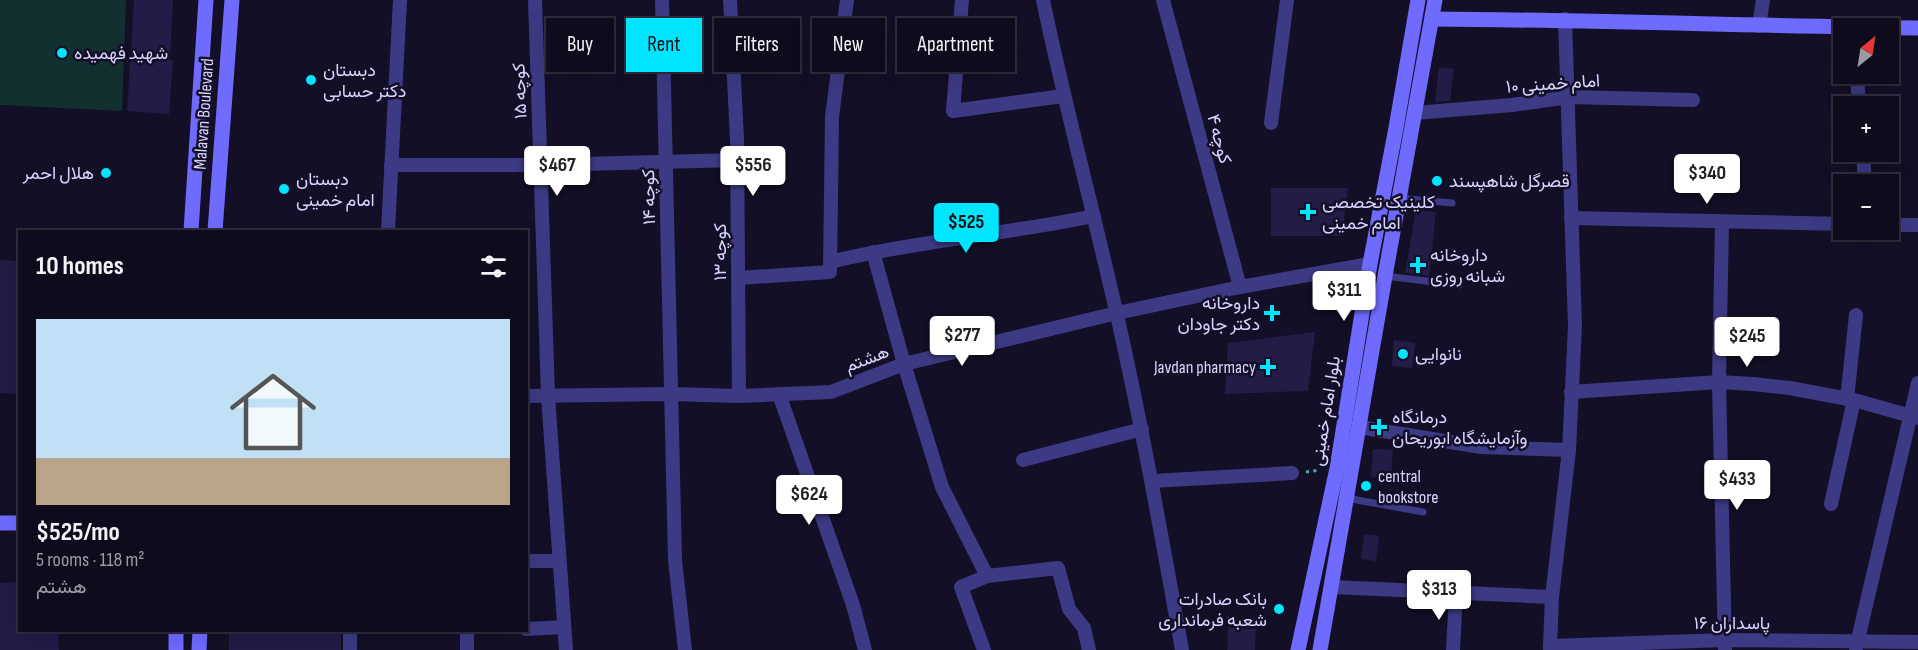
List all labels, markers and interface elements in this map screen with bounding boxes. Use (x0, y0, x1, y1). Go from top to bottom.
chip: Buy (546, 18, 614, 72)
chip: Rent (626, 18, 702, 72)
chip: Filters (714, 18, 800, 72)
chip: New (812, 18, 885, 72)
chip: Apartment (897, 18, 1015, 72)
north arrow (1833, 18, 1899, 84)
map controls (1833, 18, 1899, 240)
place label: شهید فهمیده (74, 43, 168, 64)
marker: شهید فهمیده (55, 46, 69, 60)
street label: Malavan Boulevard (190, 58, 218, 170)
place label: دبستان دکتر حسابی (323, 60, 406, 102)
street label: کوچه ۱۵ (509, 63, 532, 119)
street label: امام خمینی ۱۰ (1505, 70, 1601, 99)
marker: دبستان دکتر حسابی (304, 73, 318, 87)
button: + (1833, 96, 1899, 162)
street label: کوچه ۴ (1201, 112, 1236, 166)
pin: $467 (521, 146, 593, 197)
pin: $556 (717, 146, 789, 197)
text: $467 (538, 153, 576, 177)
text: $556 (734, 153, 772, 177)
pin: $340 (1671, 154, 1743, 205)
text: $340 (1688, 161, 1726, 185)
place label: هلال احمر (22, 163, 94, 184)
marker: هلال احمر (99, 166, 113, 180)
place label: دبستان امام خمینی (296, 169, 375, 212)
street label: کوچه ۱۴ (638, 169, 661, 225)
place label: قصرگل شاهپسند (1449, 171, 1570, 193)
marker: قصرگل شاهپسند (1430, 174, 1444, 188)
button: − (1833, 174, 1899, 240)
marker: دبستان امام خمینی (277, 182, 291, 196)
place label: کلینیک تخصصی امام خمینی (1322, 192, 1435, 235)
pin: $525 (930, 203, 1002, 254)
marker: کلینیک تخصصی امام خمینی (1299, 203, 1317, 221)
text: $525 (948, 210, 984, 234)
street label: کوچه ۱۳ (710, 223, 732, 281)
place label: داروخانه شبانه روزی (1430, 245, 1505, 287)
icon: filters (477, 250, 510, 283)
text: 10 homes (36, 251, 124, 282)
marker: داروخانه شبانه روزی (1411, 258, 1425, 272)
pin: $311 (1308, 271, 1380, 322)
text: $311 (1327, 278, 1361, 302)
place label: داروخانه دکتر جاودان (1178, 293, 1260, 335)
marker: داروخانه دکتر جاودان (1265, 306, 1279, 320)
pin: $277 (926, 316, 998, 367)
pin: $245 (1711, 317, 1783, 368)
text: $277 (944, 323, 980, 347)
text: $245 (1728, 324, 1766, 348)
street label: هشتم (842, 341, 892, 378)
place label: نانوایی (1415, 344, 1462, 365)
marker: نانوایی (1396, 347, 1410, 361)
street label: بلوار امام خمینی (1307, 355, 1346, 468)
place label: Javdan pharmacy (1153, 357, 1256, 378)
icon: home (219, 358, 327, 466)
marker: Javdan pharmacy (1261, 360, 1275, 374)
place label: درمانگاه وآزمایشگاه ابوریحان (1392, 407, 1528, 449)
marker: درمانگاه وآزمایشگاه ابوریحان (1370, 418, 1388, 436)
pin: $433 (1701, 460, 1773, 511)
place label: central bookstore (1378, 466, 1438, 508)
text: $433 (1718, 467, 1756, 491)
pin: $624 (773, 475, 845, 526)
marker: central bookstore (1359, 479, 1373, 493)
text: $624 (790, 482, 828, 506)
text: $525/mo (36, 517, 120, 548)
text: 5 rooms · 118 m² (36, 548, 145, 572)
pin: $313 (1403, 570, 1475, 621)
text: هشتم (36, 575, 87, 599)
text: $313 (1421, 577, 1457, 601)
place label: بانک صادرات شعبه فرمانداری (1158, 589, 1267, 631)
marker: بانک صادرات شعبه فرمانداری (1272, 602, 1286, 616)
street label: پاسداران ۱۶ (1694, 613, 1770, 635)

